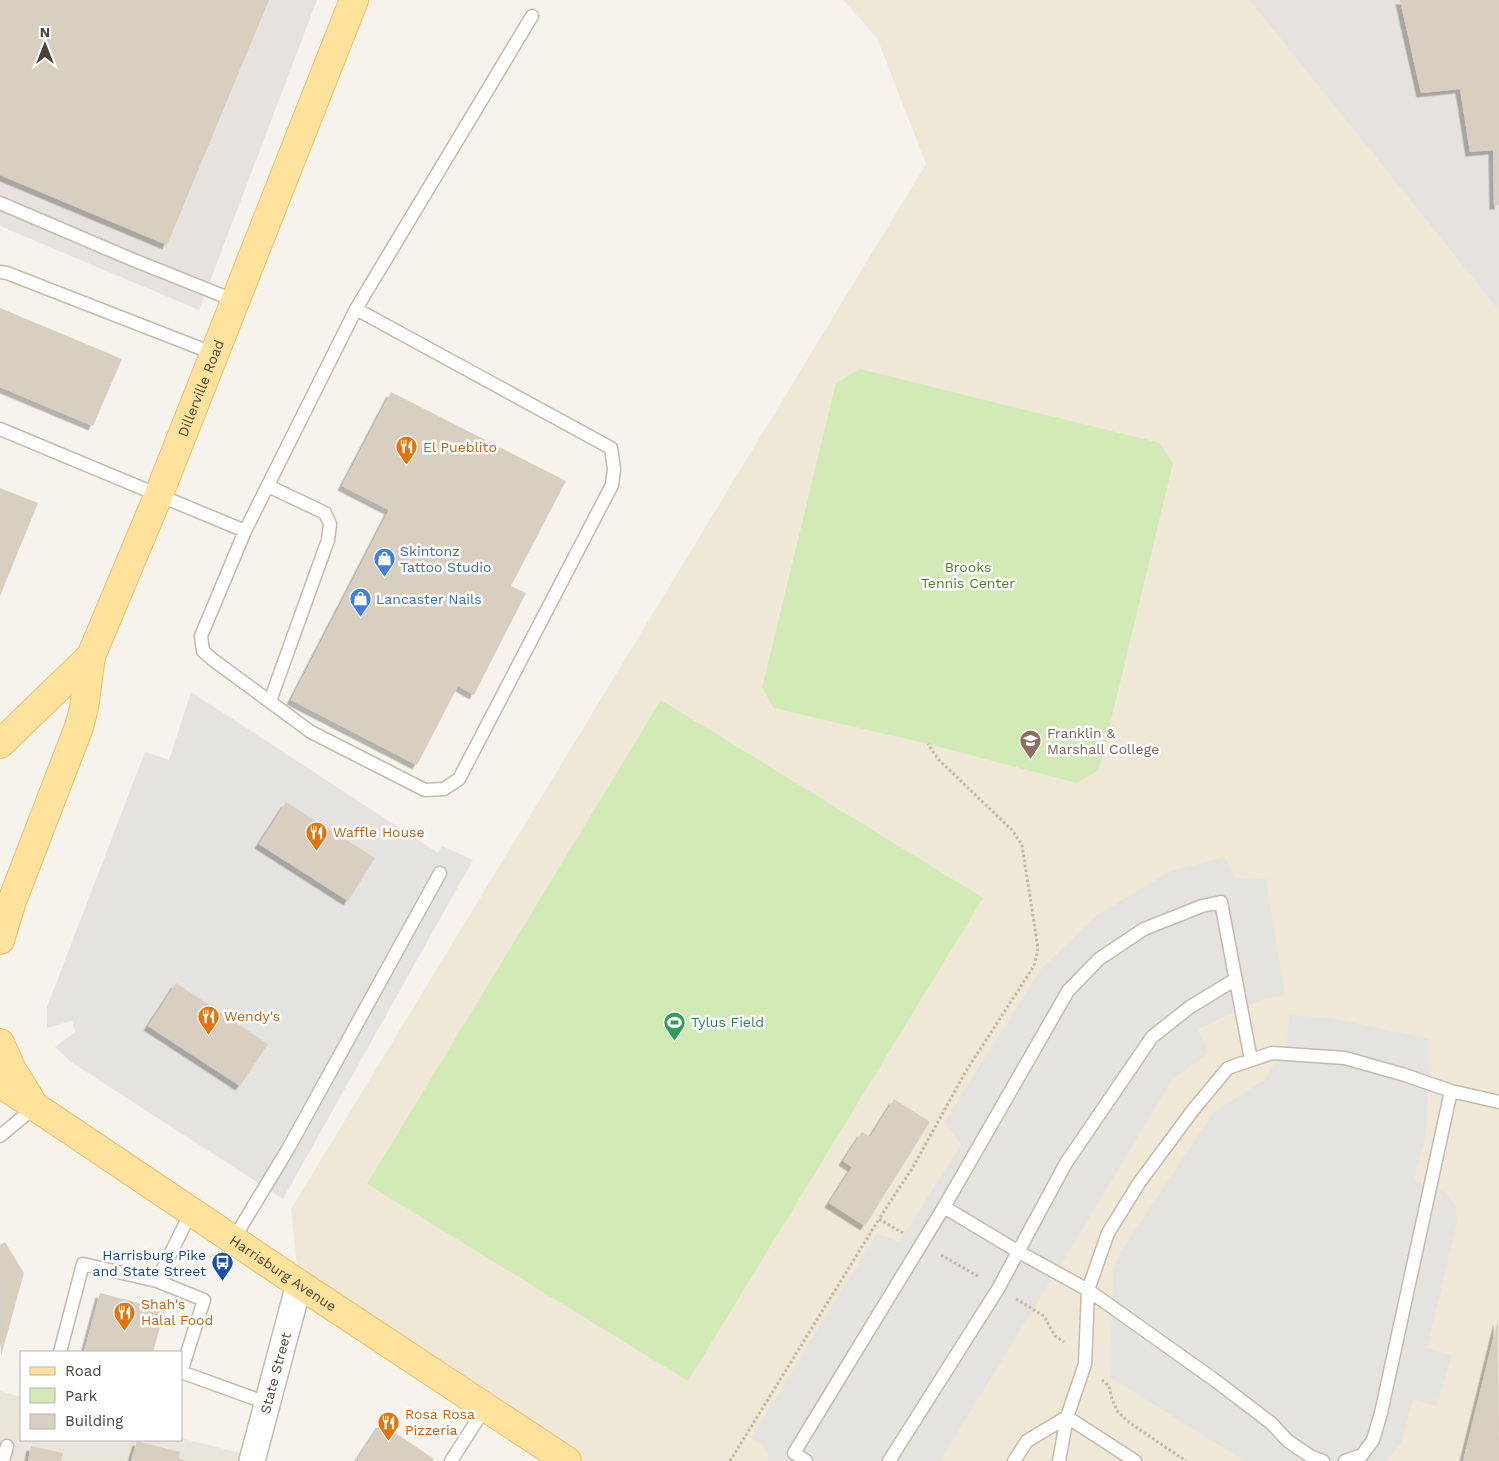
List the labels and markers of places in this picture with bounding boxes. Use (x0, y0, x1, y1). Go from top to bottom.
restaurant icon: El Pueblito (395, 435, 419, 466)
place label: El Pueblito (423, 439, 497, 455)
place label: Skintonz Tattoo Studio (400, 543, 491, 575)
shop icon: Skintonz Tattoo Studio (372, 547, 396, 578)
shop icon: Lancaster Nails (348, 587, 372, 618)
place label: Lancaster Nails (376, 591, 482, 607)
place label: Franklin & Marshall College (1047, 725, 1159, 757)
school or university icon: Franklin & Marshall College (1019, 729, 1043, 760)
restaurant icon: Waffle House (305, 820, 329, 851)
place label: Waffle House (333, 824, 425, 840)
restaurant icon: Wendy's (196, 1004, 220, 1035)
place label: Wendy's (224, 1008, 280, 1024)
sports icon: Tylus Field (663, 1010, 687, 1041)
place label: Tylus Field (691, 1014, 764, 1030)
place label: Harrisburg Pike and State Street (93, 1247, 206, 1279)
bus stop icon: Harrisburg Pike and State Street (210, 1251, 234, 1282)
place label: Shah's Halal Food (141, 1296, 213, 1328)
restaurant icon: Shah's Halal Food (113, 1300, 137, 1331)
place label: Rosa Rosa Pizzeria (405, 1406, 475, 1438)
restaurant icon: Rosa Rosa Pizzeria (377, 1410, 401, 1441)

